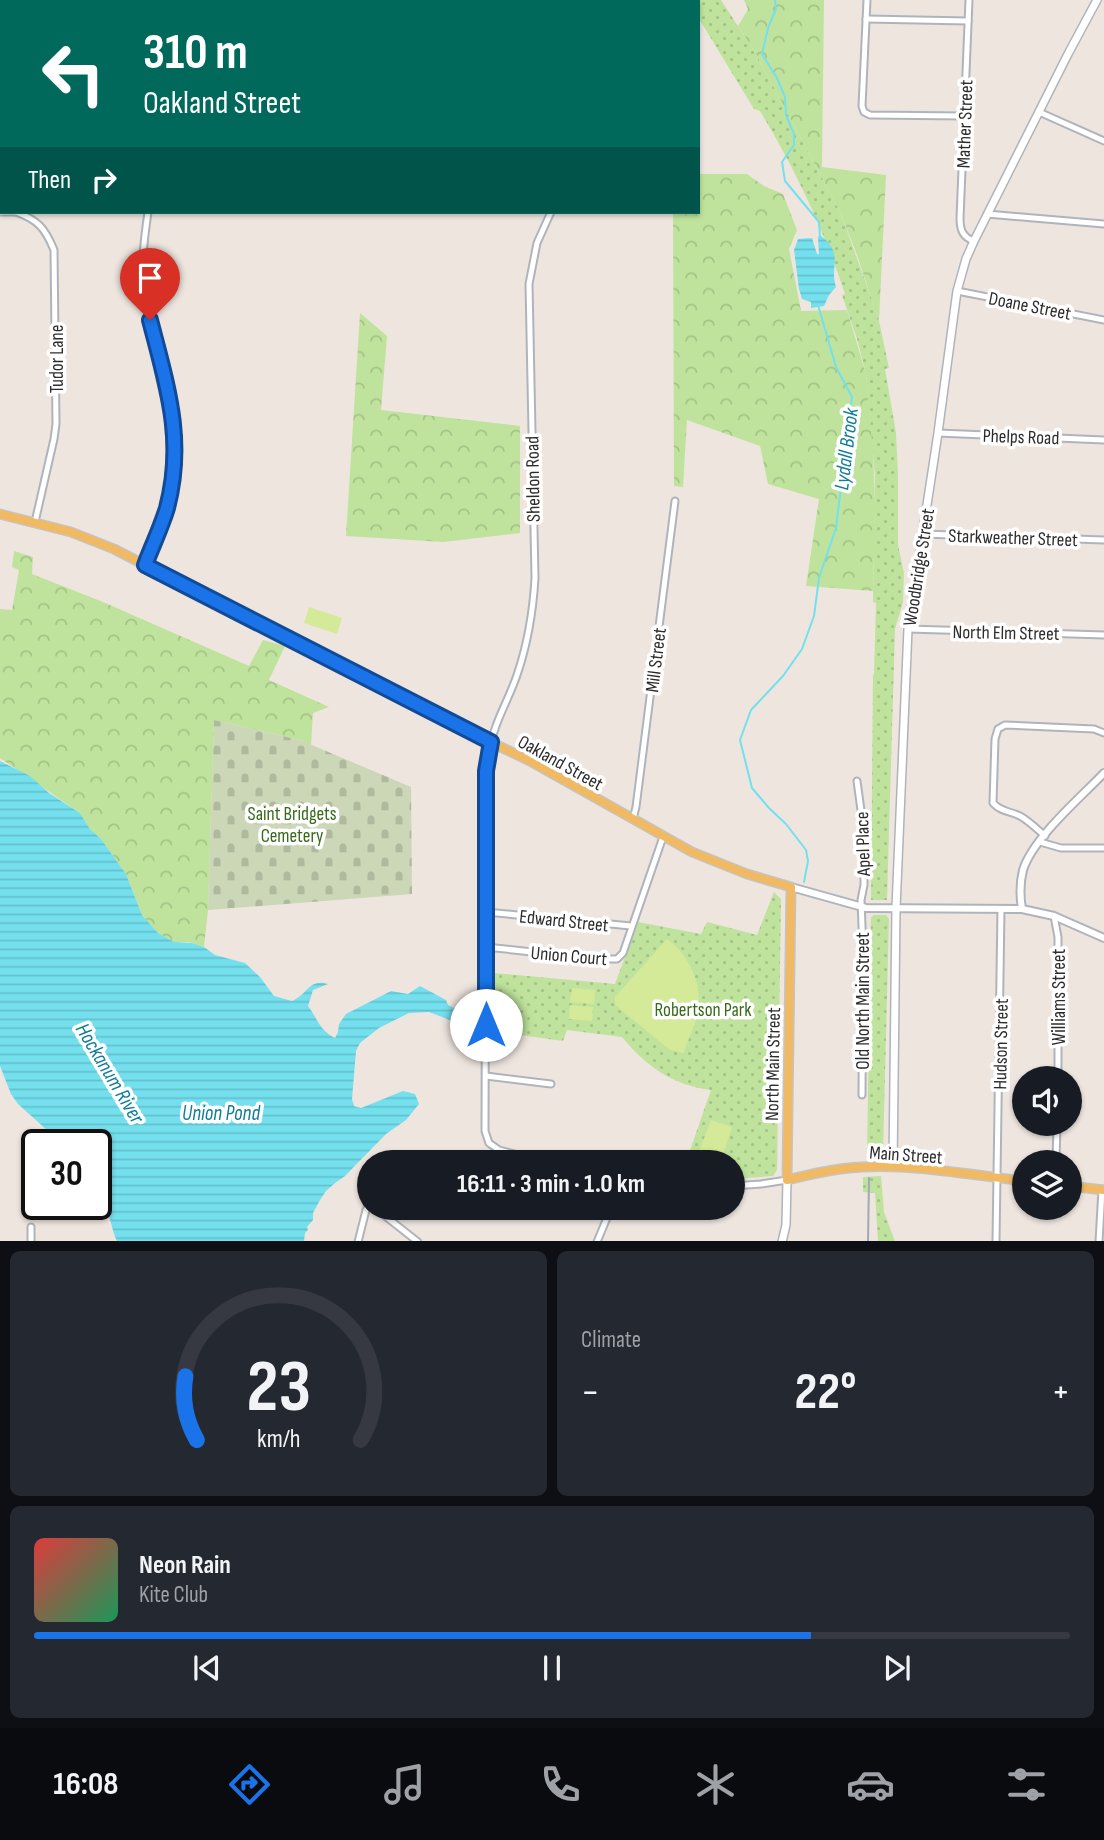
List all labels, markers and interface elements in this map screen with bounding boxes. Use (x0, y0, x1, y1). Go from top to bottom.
text: 310 m (143, 24, 248, 83)
icon: left (28, 28, 119, 119)
street label: Mather Street (952, 79, 979, 169)
text: Oakland Street (143, 84, 301, 123)
icon: right (85, 161, 123, 199)
text: Then (28, 165, 71, 196)
pin (120, 248, 180, 320)
icon: arrive (131, 259, 169, 297)
street label: Doane Street (987, 287, 1073, 326)
street label: Tudor Lane (46, 325, 69, 393)
water label: Lydall Brook (829, 405, 864, 492)
street label: Phelps Road (982, 425, 1060, 450)
street label: Sheldon Road (521, 436, 546, 522)
street label: Woodbridge Street (899, 507, 940, 628)
street label: Starkweather Street (948, 525, 1078, 552)
street label: North Elm Street (952, 621, 1060, 646)
street label: Mill Street (641, 626, 672, 694)
street label: Oakland Street (514, 731, 607, 796)
park label: Saint Bridgets Cemetery (248, 803, 337, 848)
street label: Apel Place (851, 811, 876, 878)
street label: Edward Street (518, 905, 610, 938)
street label: Old North Main Street (852, 932, 875, 1070)
street label: Union Court (530, 942, 608, 971)
street label: Williams Street (1048, 949, 1071, 1045)
position arrow (449, 988, 523, 1062)
street label: Hudson Street (989, 998, 1014, 1090)
park label: Robertson Park (655, 999, 752, 1022)
street label: North Main Street (761, 1007, 786, 1121)
water label: Hockanum River (70, 1019, 150, 1129)
map controls (1012, 1066, 1082, 1220)
button: sound (1012, 1066, 1082, 1136)
water label: Union Pond (182, 1101, 261, 1126)
speed limit sign: 30 (21, 1129, 112, 1220)
street label: Main Street (868, 1141, 943, 1170)
button: layers (1012, 1150, 1082, 1220)
text: 16:11 · 3 min · 1.0 km (457, 1169, 645, 1200)
text: Climate (581, 1326, 641, 1354)
text: 23 (246, 1344, 311, 1432)
text: 22° (794, 1361, 857, 1424)
text: − (581, 1370, 600, 1415)
text: + (1051, 1370, 1070, 1415)
text: km/h (257, 1423, 300, 1454)
text: Neon Rain (139, 1550, 231, 1581)
text: Kite Club (139, 1581, 208, 1609)
icon: previous (188, 1649, 226, 1687)
icon: pause (533, 1649, 571, 1687)
icon: next (878, 1649, 916, 1687)
icon: directions (225, 1760, 274, 1809)
icon: music (380, 1760, 429, 1809)
icon: phone (536, 1760, 585, 1809)
icon: climate (691, 1760, 740, 1809)
icon: car (846, 1760, 895, 1809)
icon: filters (1002, 1760, 1051, 1809)
text: 16:08 (53, 1765, 118, 1804)

